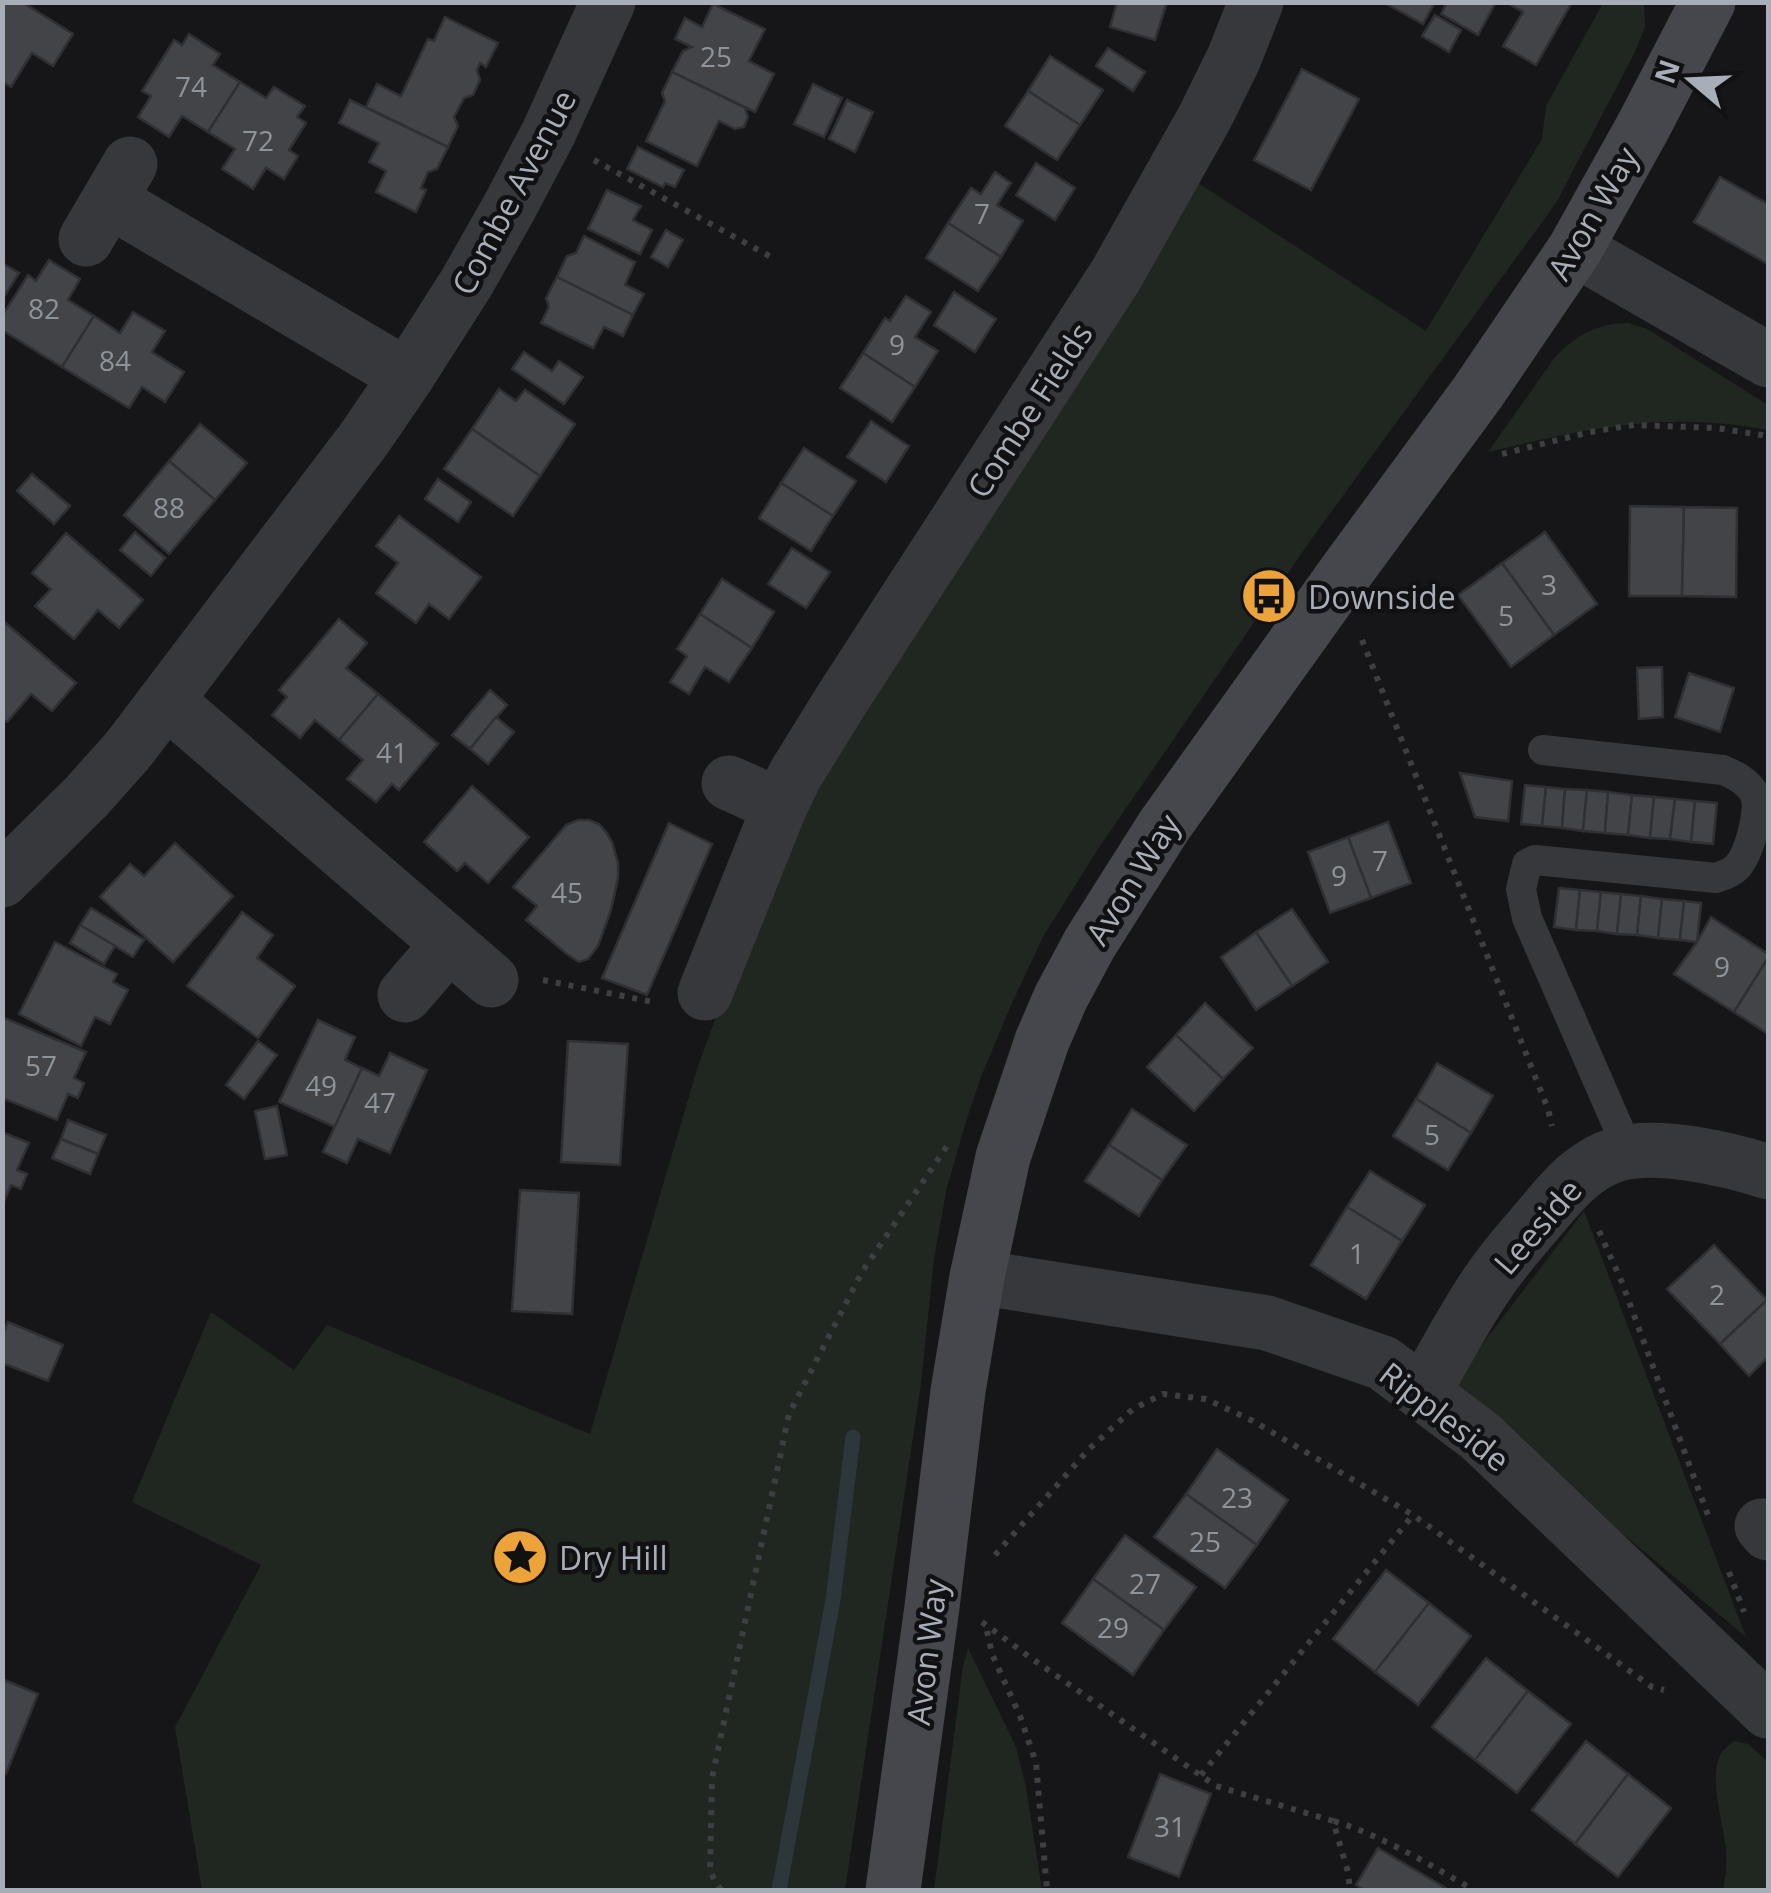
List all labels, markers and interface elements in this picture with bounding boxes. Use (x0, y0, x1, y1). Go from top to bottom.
north arrow (1641, 30, 1741, 130)
house number: 25 (700, 37, 732, 75)
text: N (1645, 55, 1688, 88)
house number: 74 (175, 67, 207, 105)
street label: Combe Avenue (441, 82, 585, 302)
house number: 72 (242, 121, 274, 159)
street label: Avon Way (1537, 138, 1648, 287)
house number: 7 (974, 194, 990, 232)
house number: 82 (28, 289, 60, 327)
street label: Combe Fields (956, 314, 1102, 506)
house number: 9 (889, 325, 905, 363)
house number: 84 (99, 341, 131, 379)
house number: 88 (153, 488, 185, 526)
house number: 3 (1541, 565, 1557, 603)
bus stop icon: Downside (1239, 566, 1299, 626)
place label: Downside (1308, 575, 1456, 618)
house number: 5 (1498, 596, 1514, 634)
house number: 41 (376, 733, 408, 771)
street label: Avon Way (1075, 805, 1190, 953)
house number: 7 (1372, 841, 1388, 879)
house number: 9 (1331, 856, 1347, 894)
house number: 45 (551, 873, 583, 911)
house number: 9 (1714, 947, 1730, 985)
house number: 57 (25, 1046, 57, 1084)
house number: 49 (305, 1066, 337, 1104)
house number: 47 (364, 1083, 396, 1121)
house number: 5 (1424, 1115, 1440, 1153)
street label: Leeside (1484, 1169, 1590, 1283)
house number: 1 (1349, 1234, 1365, 1272)
house number: 2 (1709, 1275, 1725, 1313)
street label: Rippleside (1371, 1352, 1519, 1480)
house number: 23 (1221, 1478, 1253, 1516)
house number: 25 (1189, 1522, 1221, 1560)
place icon: Dry Hill (490, 1527, 550, 1587)
place label: Dry Hill (559, 1536, 667, 1579)
house number: 27 (1129, 1564, 1161, 1602)
street label: Avon Way (896, 1576, 956, 1727)
house number: 29 (1097, 1608, 1129, 1646)
house number: 31 (1154, 1807, 1186, 1845)

